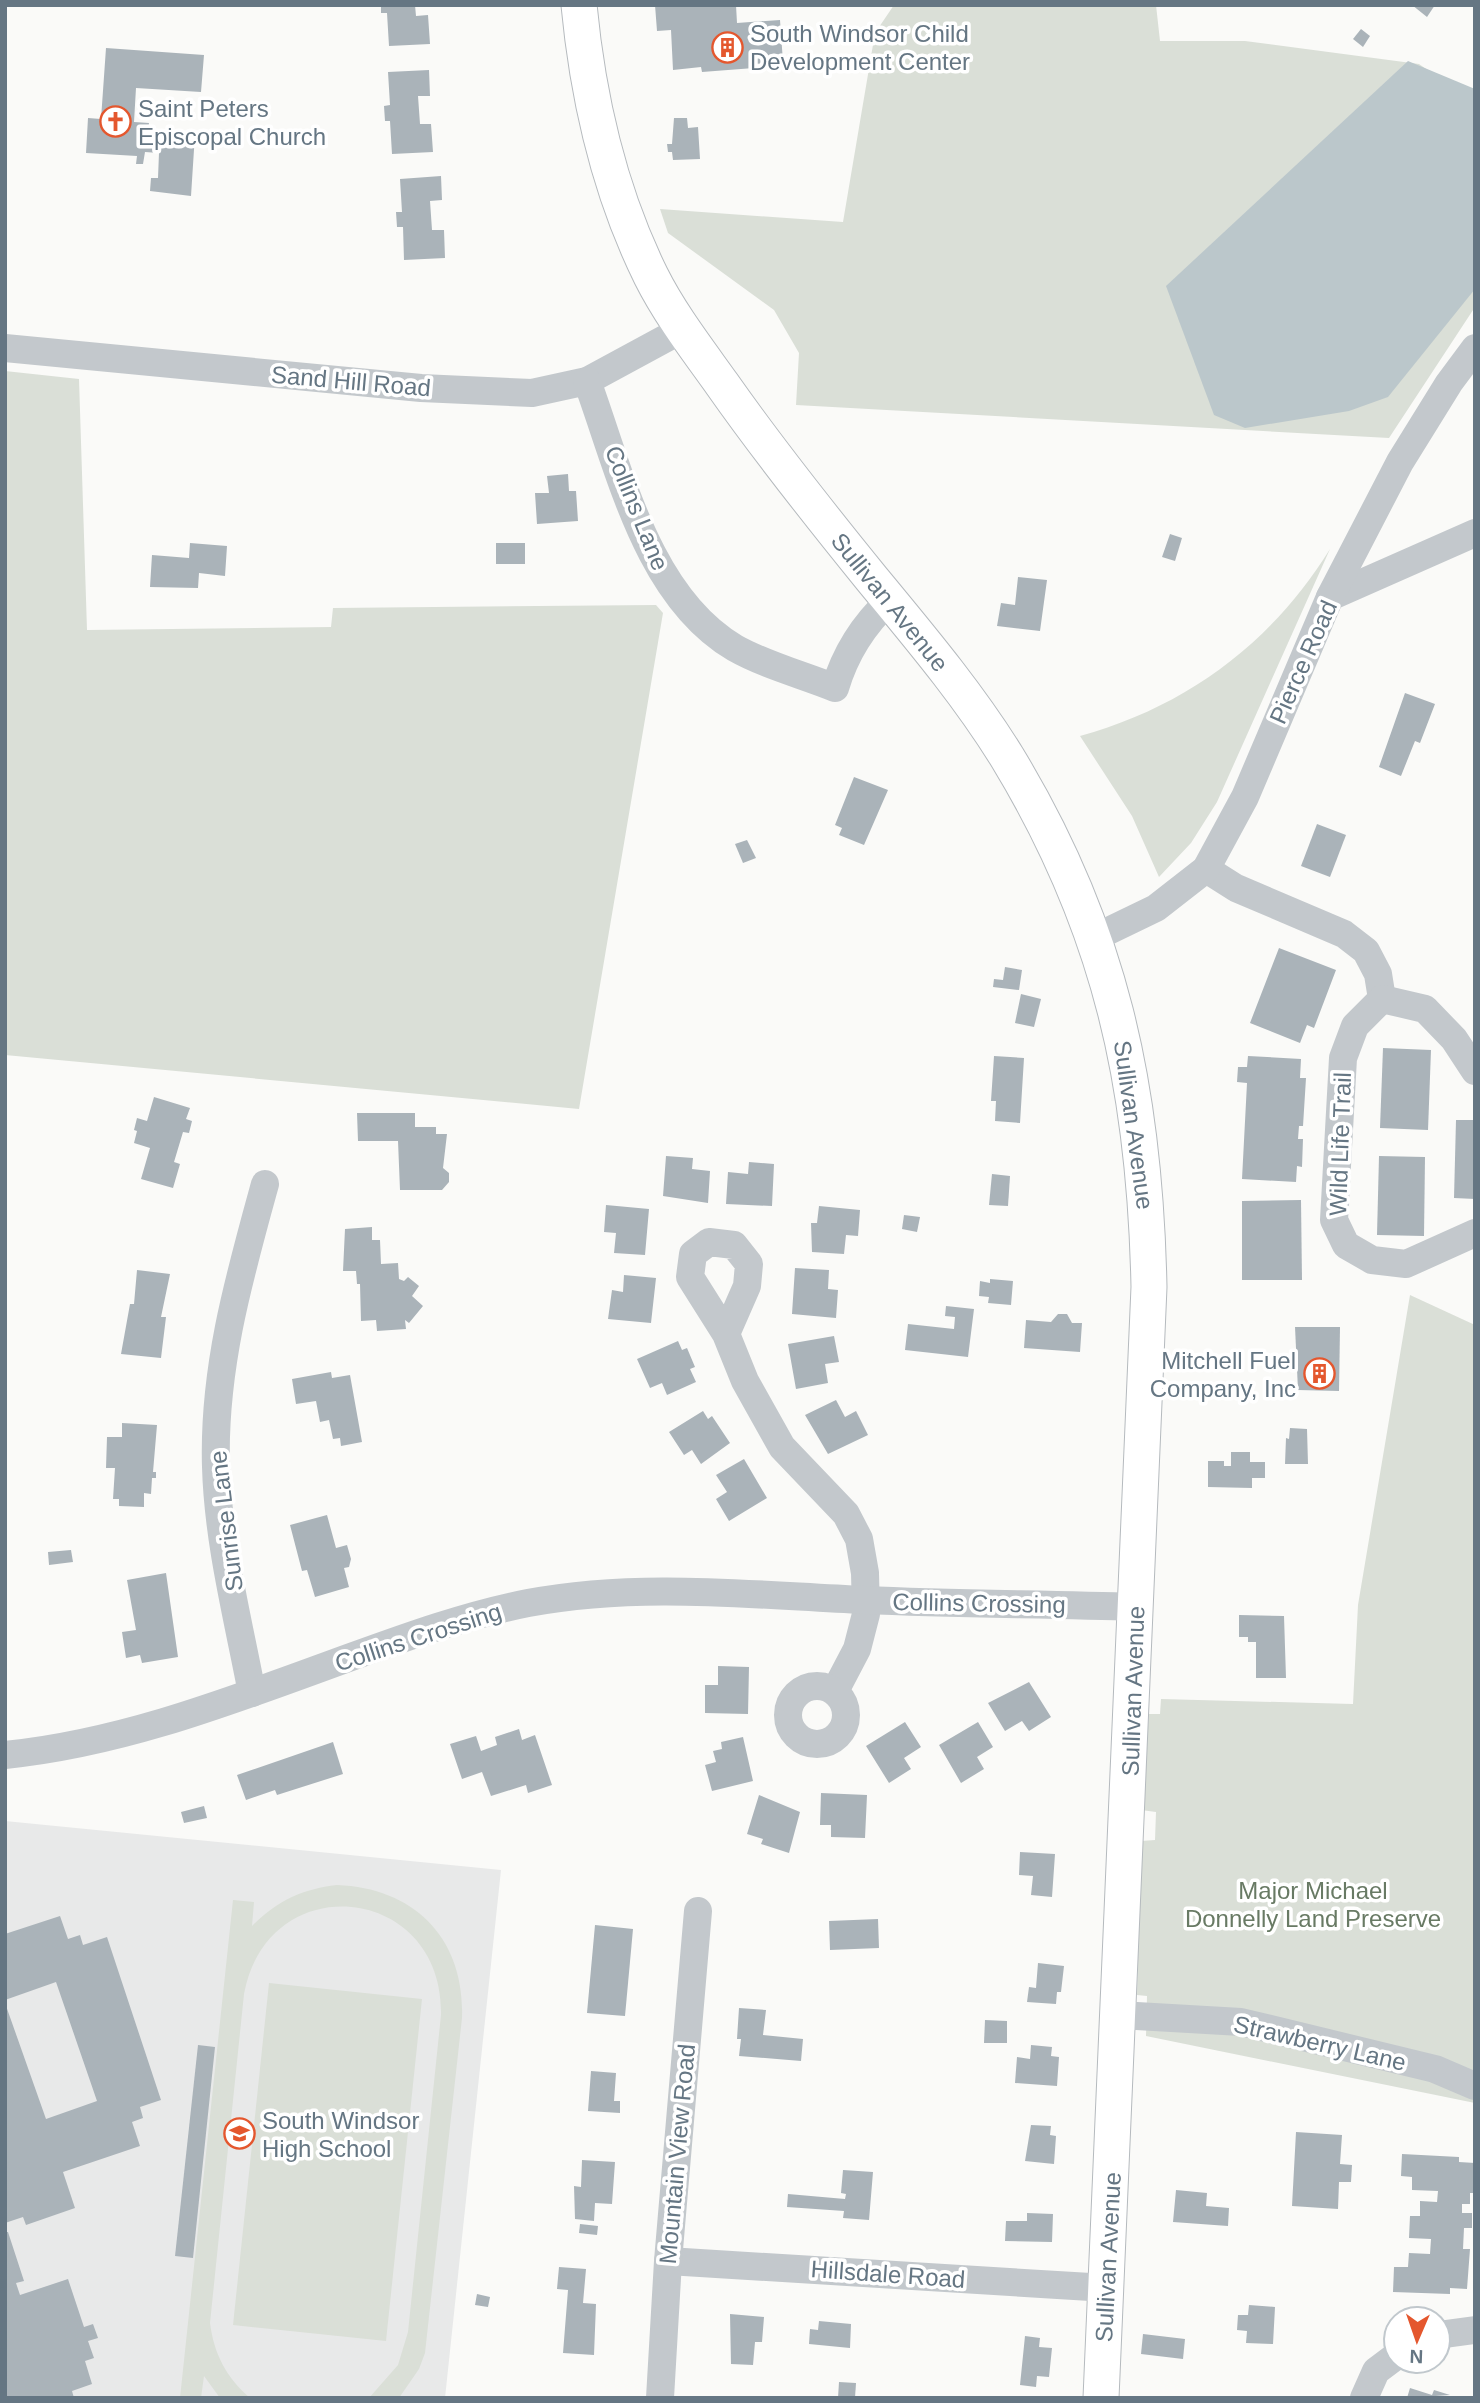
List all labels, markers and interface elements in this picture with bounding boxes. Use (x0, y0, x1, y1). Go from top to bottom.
place label: South Windsor Child Development Center (750, 20, 970, 75)
building icon: South Windsor Child Development Center (710, 30, 744, 64)
place label: Saint Peters Episcopal Church (138, 95, 326, 150)
church icon: Saint Peters Episcopal Church (98, 105, 132, 139)
street label: Sand Hill Road (270, 361, 432, 401)
street label: Collins Lane (600, 442, 674, 574)
street label: Sullivan Avenue (826, 527, 954, 677)
street label: Pierce Road (1264, 596, 1342, 728)
street label: Sullivan Avenue (1109, 1039, 1159, 1211)
street label: Wild Life Trail (1324, 1072, 1356, 1216)
place label: Mitchell Fuel Company, Inc (1150, 1347, 1296, 1402)
building icon: Mitchell Fuel Company, Inc (1302, 1357, 1336, 1391)
street label: Sunrise Lane (204, 1449, 248, 1593)
street label: Collins Crossing (892, 1588, 1066, 1618)
street label: Collins Crossing (331, 1597, 505, 1677)
street label: Sullivan Avenue (1117, 1605, 1149, 1777)
park label: Major Michael Donnelly Land Preserve (1185, 1877, 1441, 1932)
street label: Strawberry Lane (1231, 2010, 1409, 2076)
street label: Mountain View Road (654, 2043, 700, 2265)
place label: South Windsor High School (262, 2107, 419, 2162)
school or university icon: South Windsor High School (222, 2117, 256, 2151)
street label: Sullivan Avenue (1090, 2171, 1126, 2343)
street label: Hillsdale Road (810, 2255, 966, 2293)
north arrow (1382, 2305, 1452, 2375)
text: N (1409, 2346, 1424, 2367)

